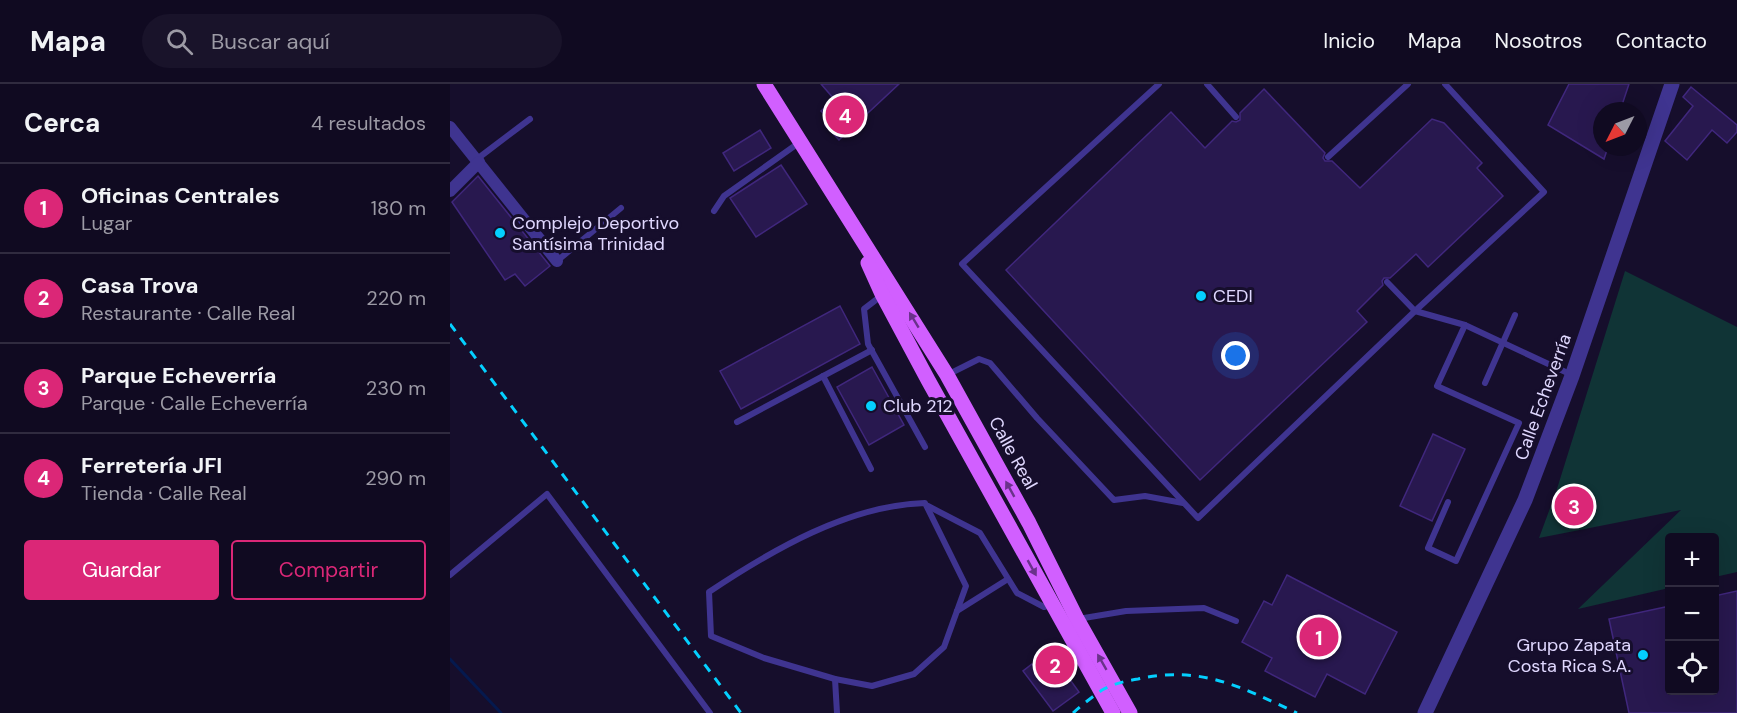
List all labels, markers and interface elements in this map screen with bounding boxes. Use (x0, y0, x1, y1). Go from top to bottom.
search box (142, 14, 562, 68)
text: Mapa (30, 23, 106, 60)
icon: search (163, 25, 196, 58)
text: Buscar aquí (211, 27, 330, 56)
text: Inicio (1323, 27, 1375, 55)
text: Mapa (1408, 27, 1462, 55)
text: Nosotros (1495, 27, 1583, 55)
text: Contacto (1616, 27, 1707, 55)
pin: 4 (826, 93, 864, 138)
north arrow (1593, 102, 1647, 156)
text: Cerca (24, 106, 100, 140)
text: 4 resultados (311, 110, 426, 136)
text: Oficinas Centrales (81, 181, 280, 210)
text: 1 (40, 195, 47, 221)
text: 180 m (371, 195, 426, 221)
text: Lugar (81, 210, 132, 236)
place label: Complejo Deportivo Santísima Trinidad (512, 211, 679, 256)
marker: Complejo Deportivo Santísima Trinidad (493, 226, 507, 240)
text: Casa Trova (81, 271, 198, 300)
place label: CEDI (1213, 284, 1253, 308)
text: 2 (38, 285, 49, 311)
text: 220 m (366, 285, 426, 311)
marker: CEDI (1194, 289, 1208, 303)
text: Restaurante · Calle Real (81, 300, 296, 326)
one-way arrow (908, 312, 919, 328)
street label: Calle Echeverría (1509, 330, 1577, 464)
your location (1221, 341, 1250, 370)
text: Parque Echeverría (81, 361, 276, 390)
text: 3 (37, 375, 50, 401)
text: 230 m (366, 375, 426, 401)
text: Parque · Calle Echeverría (81, 390, 308, 416)
place label: Club 212 (883, 394, 953, 418)
marker: Club 212 (864, 399, 878, 413)
street label: Calle Real (983, 412, 1043, 494)
text: Ferretería JFI (81, 451, 222, 480)
text: 4 (37, 465, 50, 491)
text: 290 m (365, 465, 426, 491)
text: Tienda · Calle Real (81, 480, 247, 506)
one-way arrow (1005, 481, 1015, 498)
pin: 3 (1554, 484, 1594, 528)
map controls (1665, 533, 1719, 695)
button: + (1665, 533, 1719, 587)
button: Guardar (24, 540, 219, 600)
button: Compartir (231, 540, 426, 600)
one-way arrow (1027, 560, 1037, 577)
button: − (1665, 587, 1719, 641)
pin: 1 (1300, 614, 1338, 660)
place label: Grupo Zapata Costa Rica S.A. (1508, 633, 1631, 678)
button: locate (1665, 641, 1719, 695)
pin: 2 (1036, 642, 1074, 688)
marker: Grupo Zapata Costa Rica S.A. (1636, 648, 1650, 662)
one-way arrow (1097, 653, 1107, 670)

